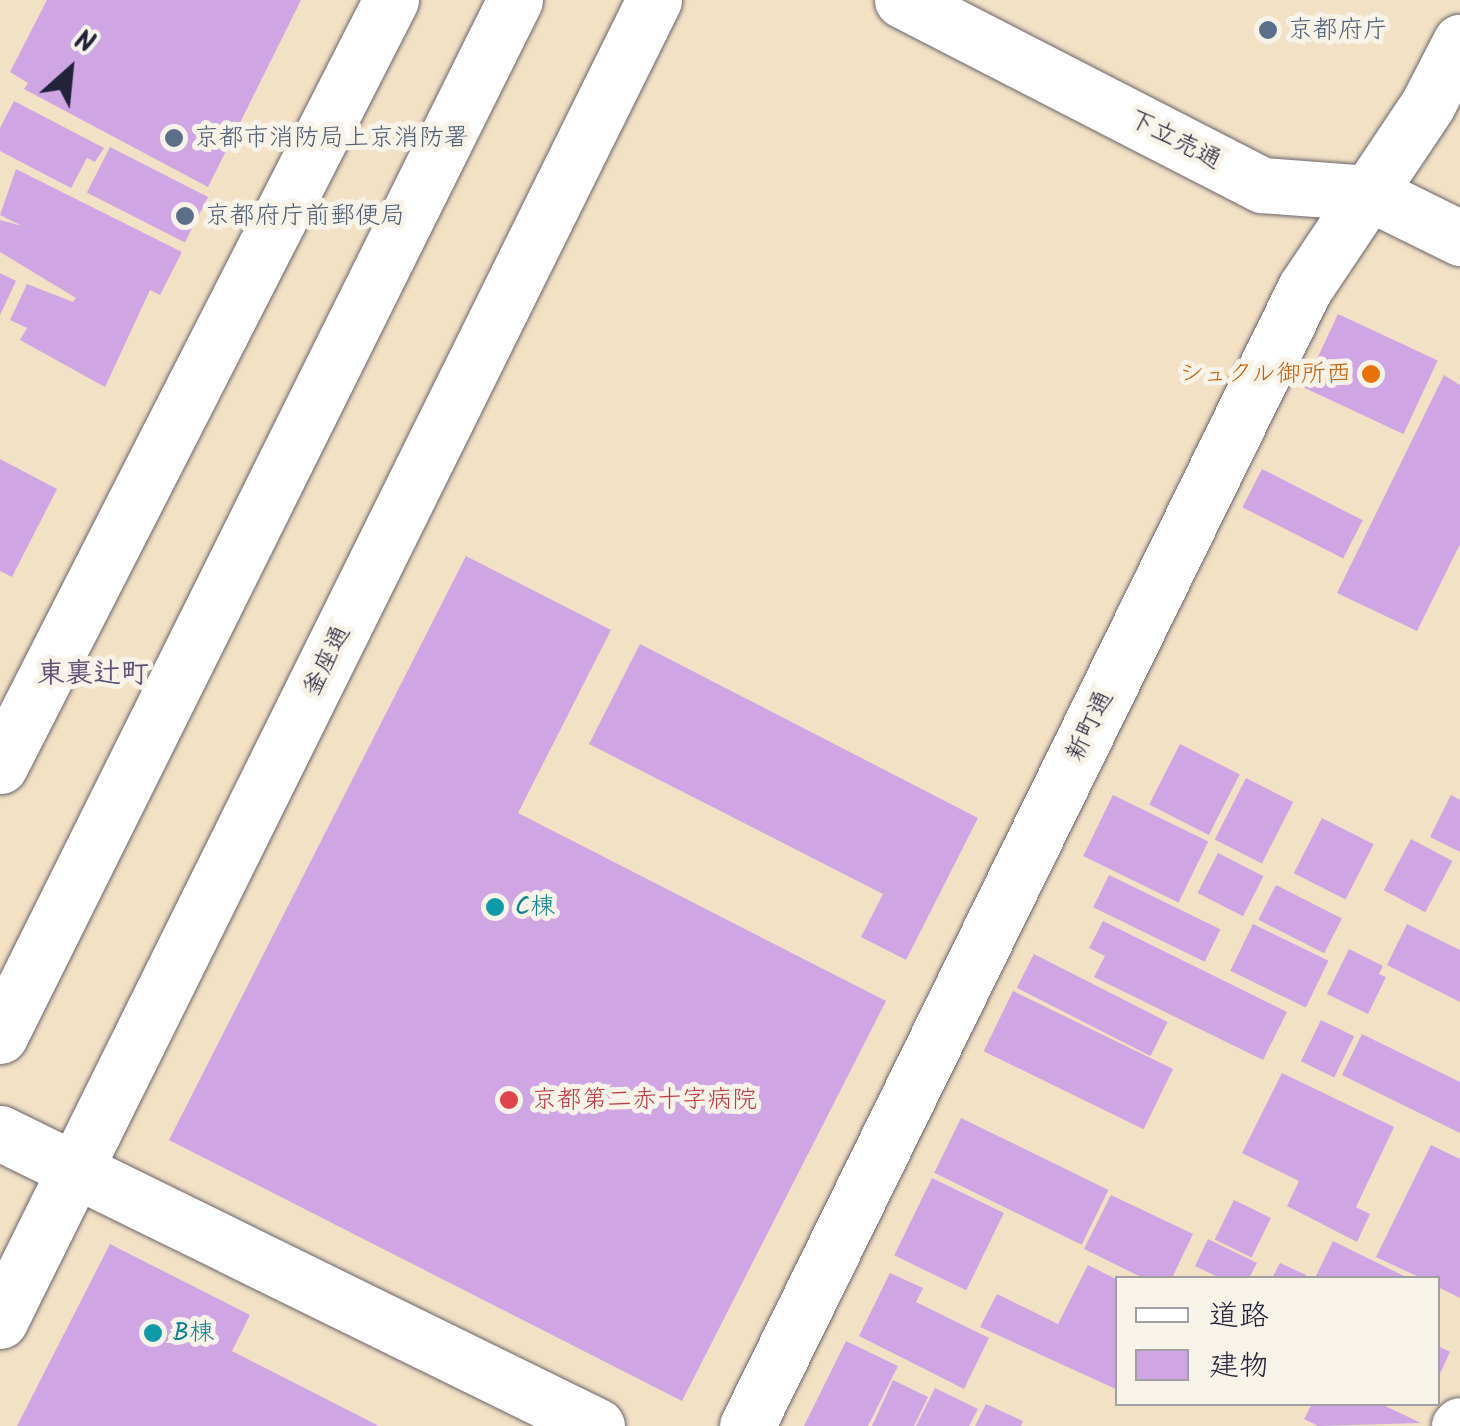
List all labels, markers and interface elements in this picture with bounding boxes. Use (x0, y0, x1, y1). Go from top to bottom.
place label: 京都府庁 (1288, 15, 1388, 45)
text: N (66, 19, 102, 67)
marker: 京都府庁 (1257, 19, 1279, 41)
north arrow (20, 20, 120, 120)
street label: 下立売通 (1124, 104, 1226, 176)
place label: 京都市消防局上京消防署 (194, 123, 469, 153)
marker: 京都市消防局上京消防署 (163, 127, 185, 149)
place label: 京都府庁前郵便局 (205, 201, 405, 231)
marker: 京都府庁前郵便局 (174, 205, 196, 227)
place label: シュクル御所西 (1176, 359, 1351, 389)
marker: シュクル御所西 (1360, 363, 1382, 385)
street label: 釜座通 (297, 621, 357, 701)
district label: 東裏辻町 (37, 658, 149, 692)
street label: 新町通 (1060, 686, 1120, 766)
place label: C棟 (515, 892, 555, 922)
marker: C棟 (484, 896, 506, 918)
place label: 京都第二赤十字病院 (532, 1085, 757, 1115)
marker: 京都第二赤十字病院 (496, 1087, 522, 1113)
legend (1115, 1276, 1440, 1406)
text: 道路 (1209, 1293, 1269, 1341)
place label: B棟 (173, 1318, 214, 1348)
marker: B棟 (142, 1322, 164, 1344)
text: 建物 (1209, 1343, 1269, 1391)

